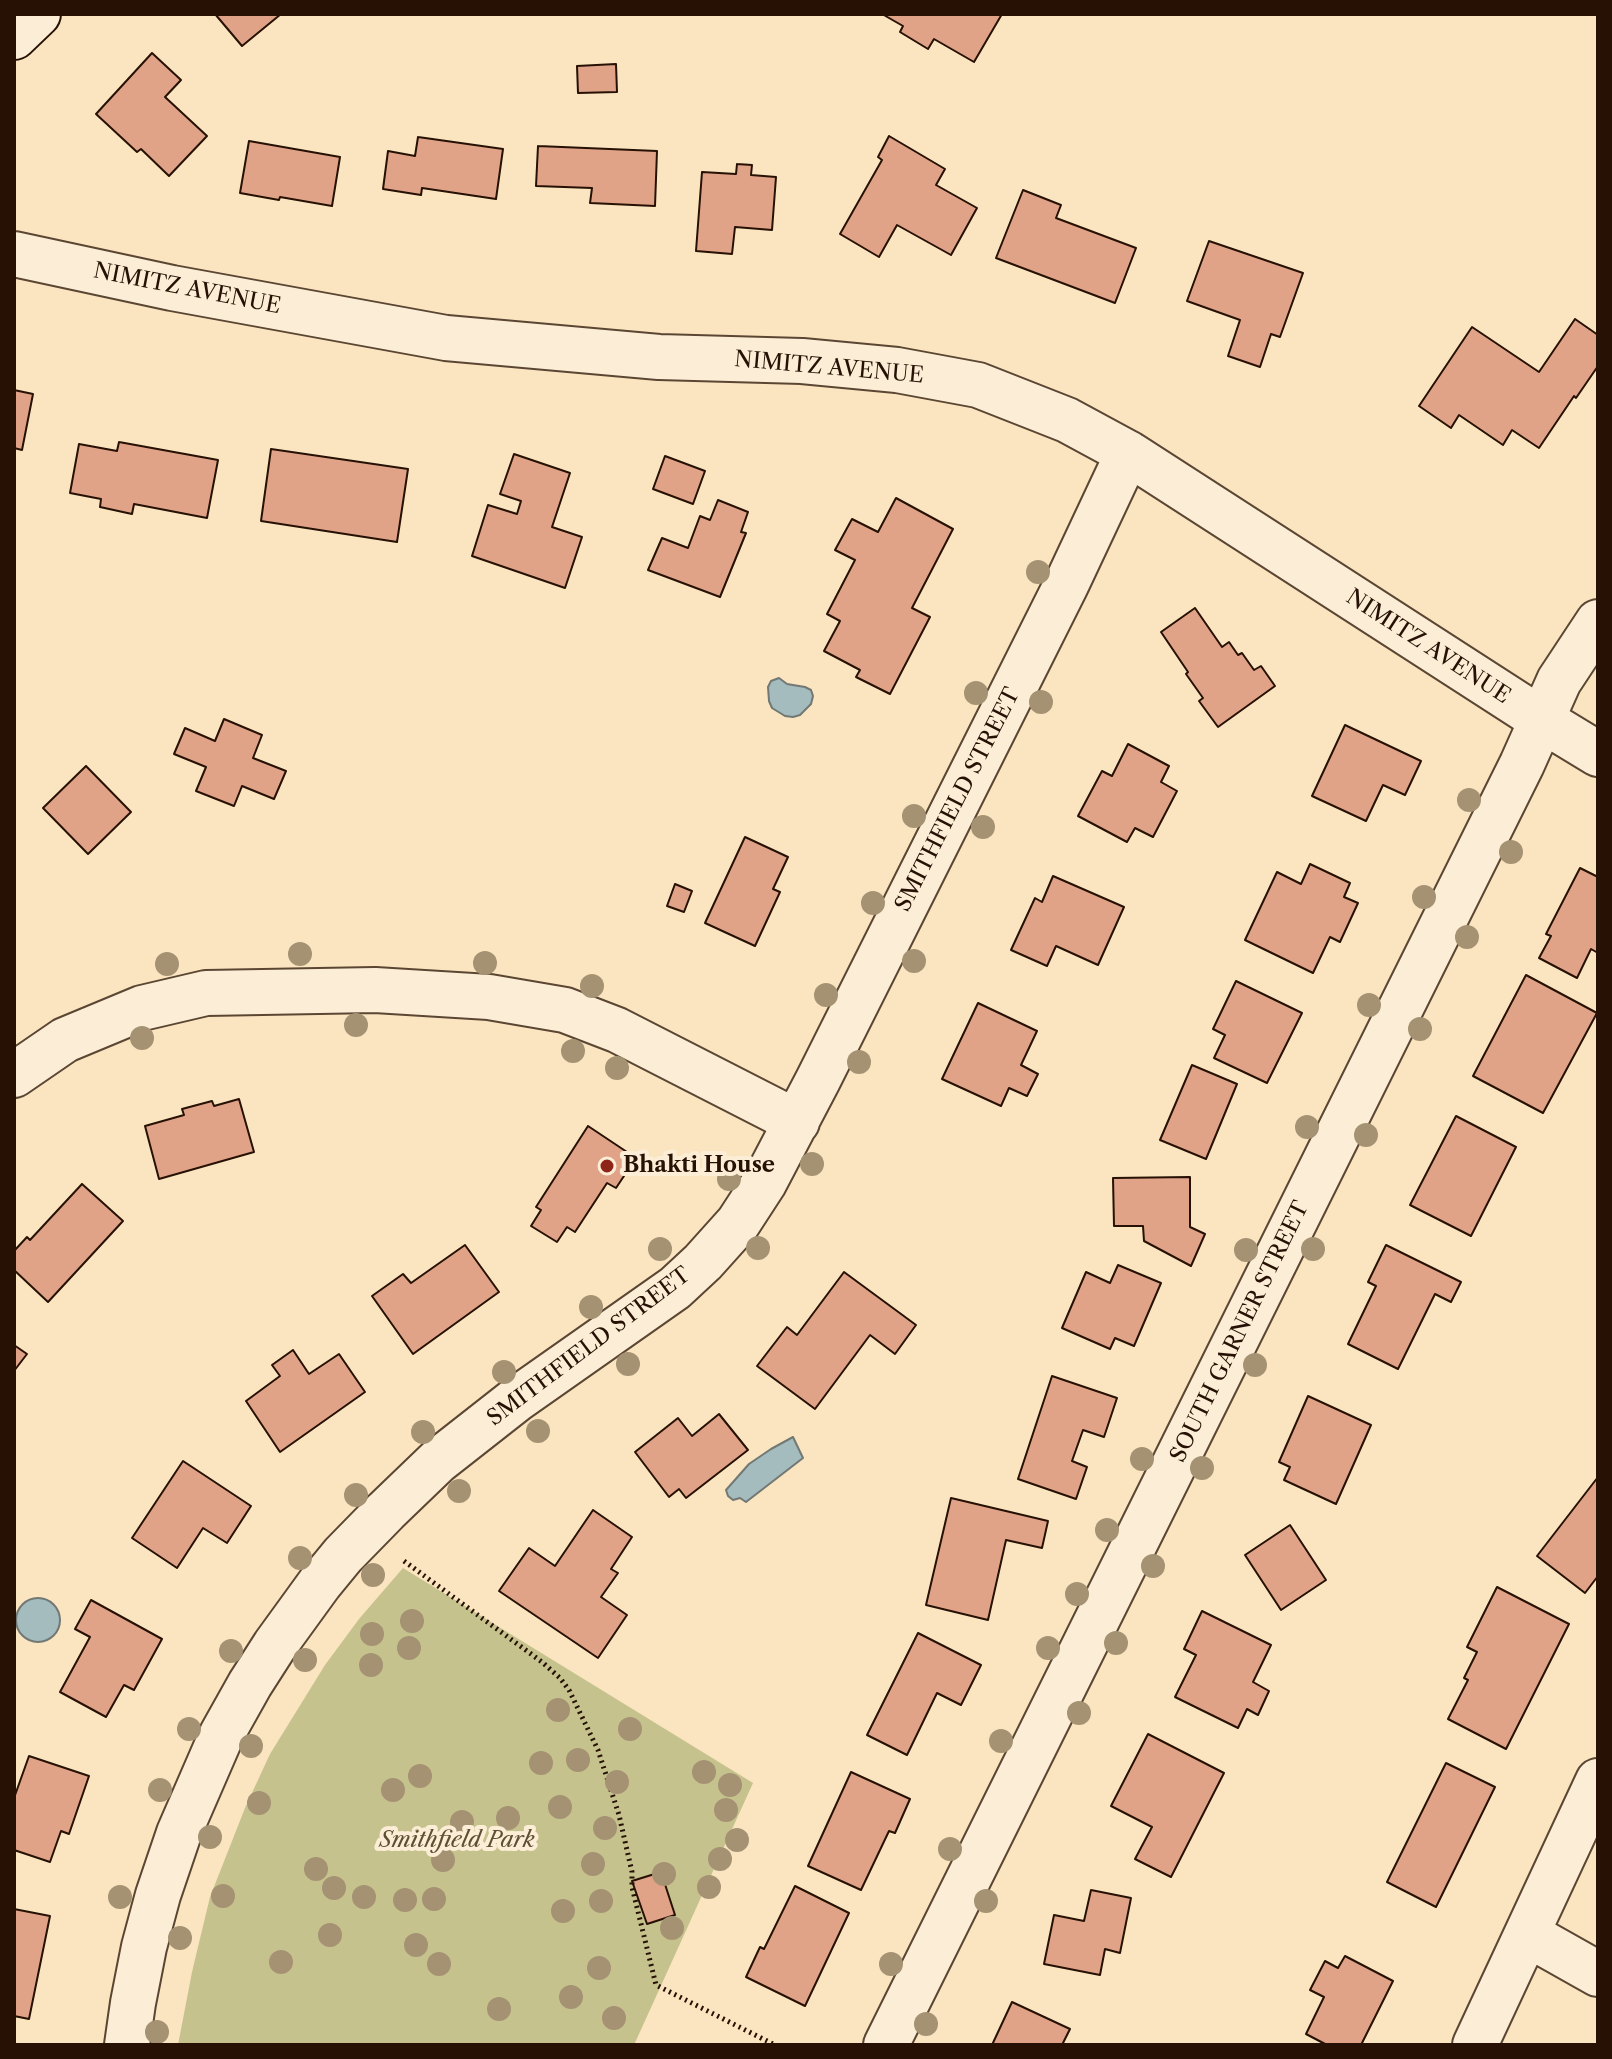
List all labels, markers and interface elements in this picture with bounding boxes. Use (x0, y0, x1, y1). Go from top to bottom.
street label: NIMITZ AVENUE (91, 258, 283, 320)
street label: NIMITZ AVENUE (733, 347, 925, 389)
street label: NIMITZ AVENUE (1341, 584, 1515, 710)
street label: SMITHFIELD STREET (890, 684, 1026, 916)
place label: Bhakti House (623, 1153, 775, 1179)
marker: Bhakti House (598, 1157, 616, 1175)
street label: SOUTH GARNER STREET (1165, 1197, 1315, 1467)
street label: SMITHFIELD STREET (482, 1262, 696, 1432)
park label: Smithfield Park (379, 1828, 535, 1854)

